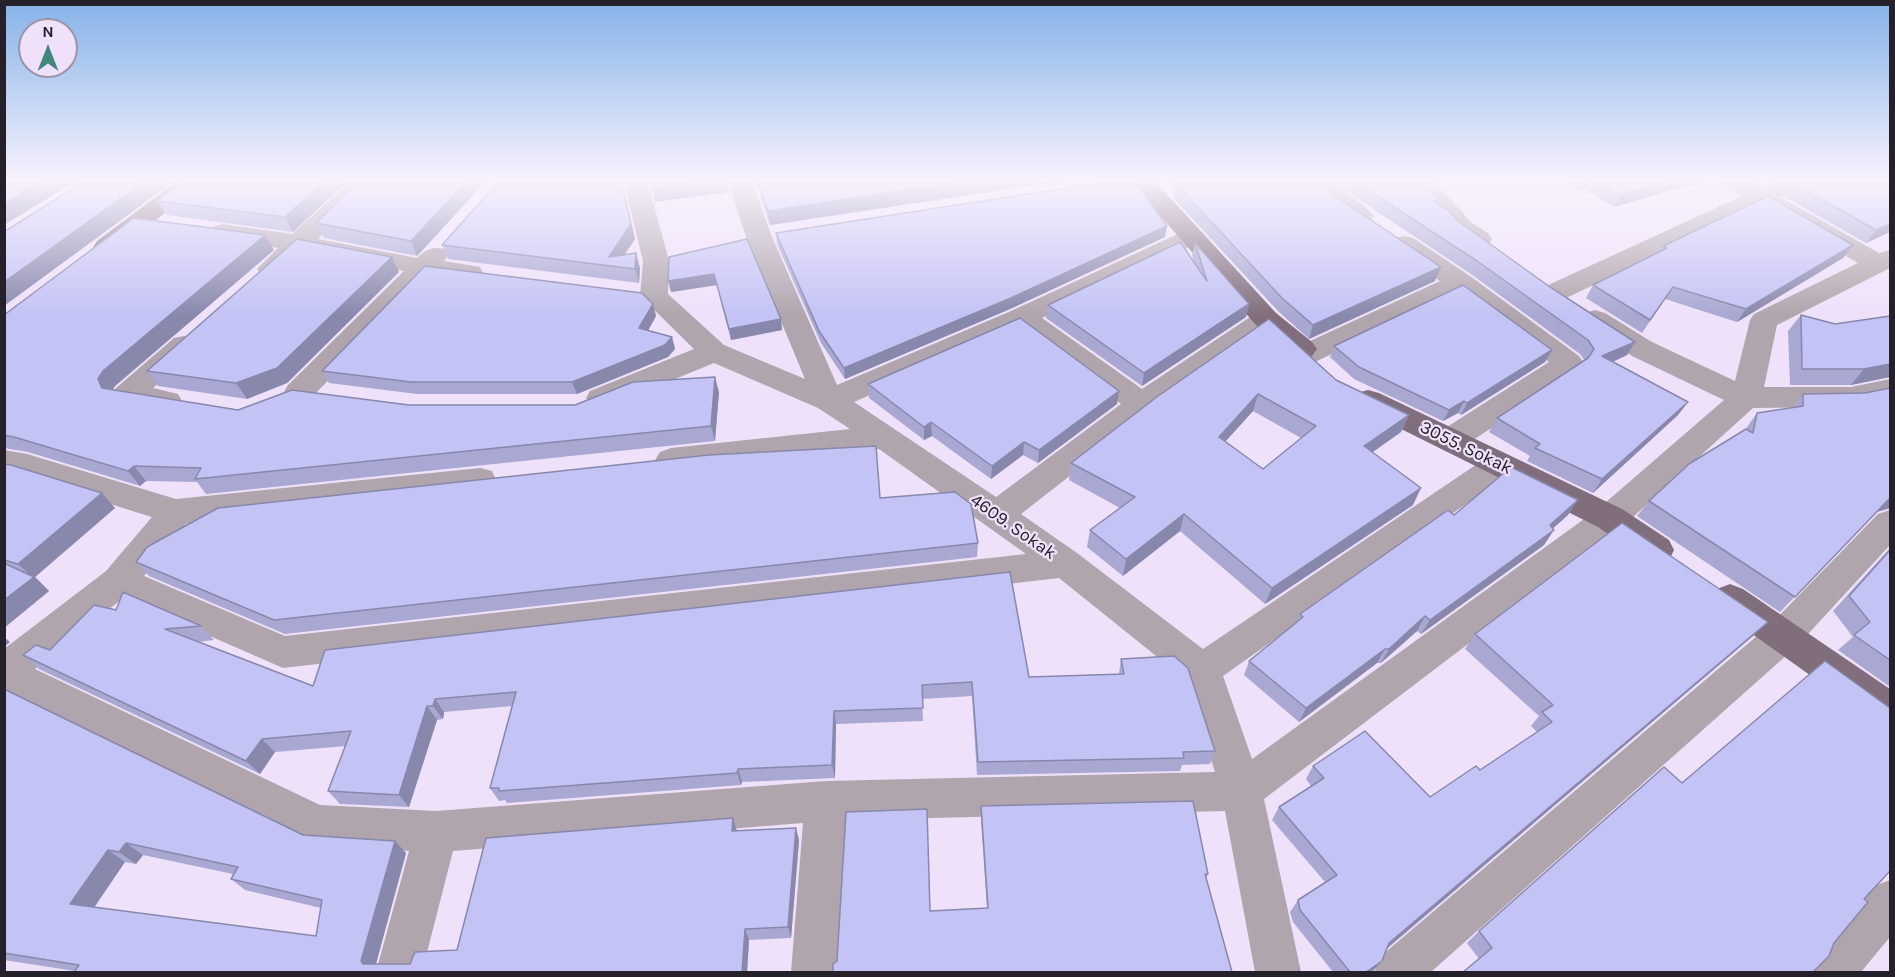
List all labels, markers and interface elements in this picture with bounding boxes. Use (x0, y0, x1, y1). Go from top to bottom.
north arrow (18, 18, 78, 78)
text: N (42, 22, 54, 41)
street label: 3055. Sokak (1416, 416, 1516, 480)
street label: 4609. Sokak (966, 490, 1060, 564)

